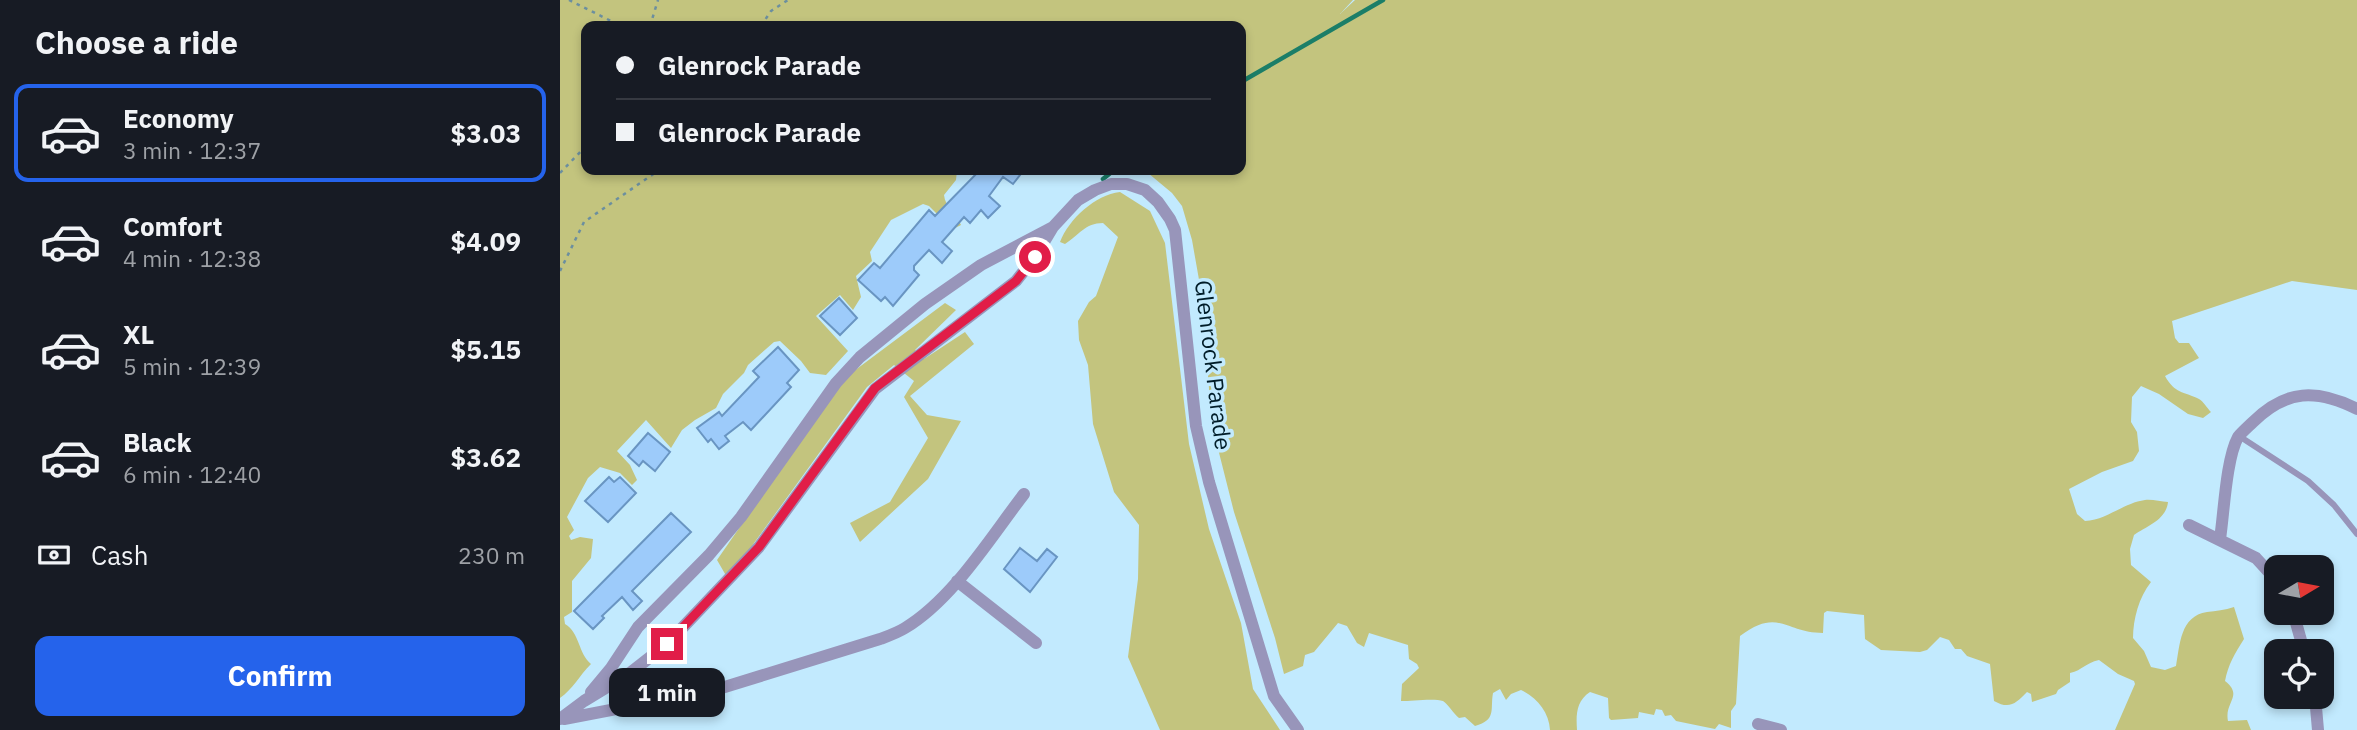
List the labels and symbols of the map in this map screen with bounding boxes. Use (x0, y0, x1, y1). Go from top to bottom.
route start (1019, 241, 1051, 273)
street label: Glenrock Parade (1189, 278, 1239, 451)
north arrow (2264, 555, 2334, 625)
route end (651, 628, 683, 660)
callout: 1 min (609, 668, 725, 718)

